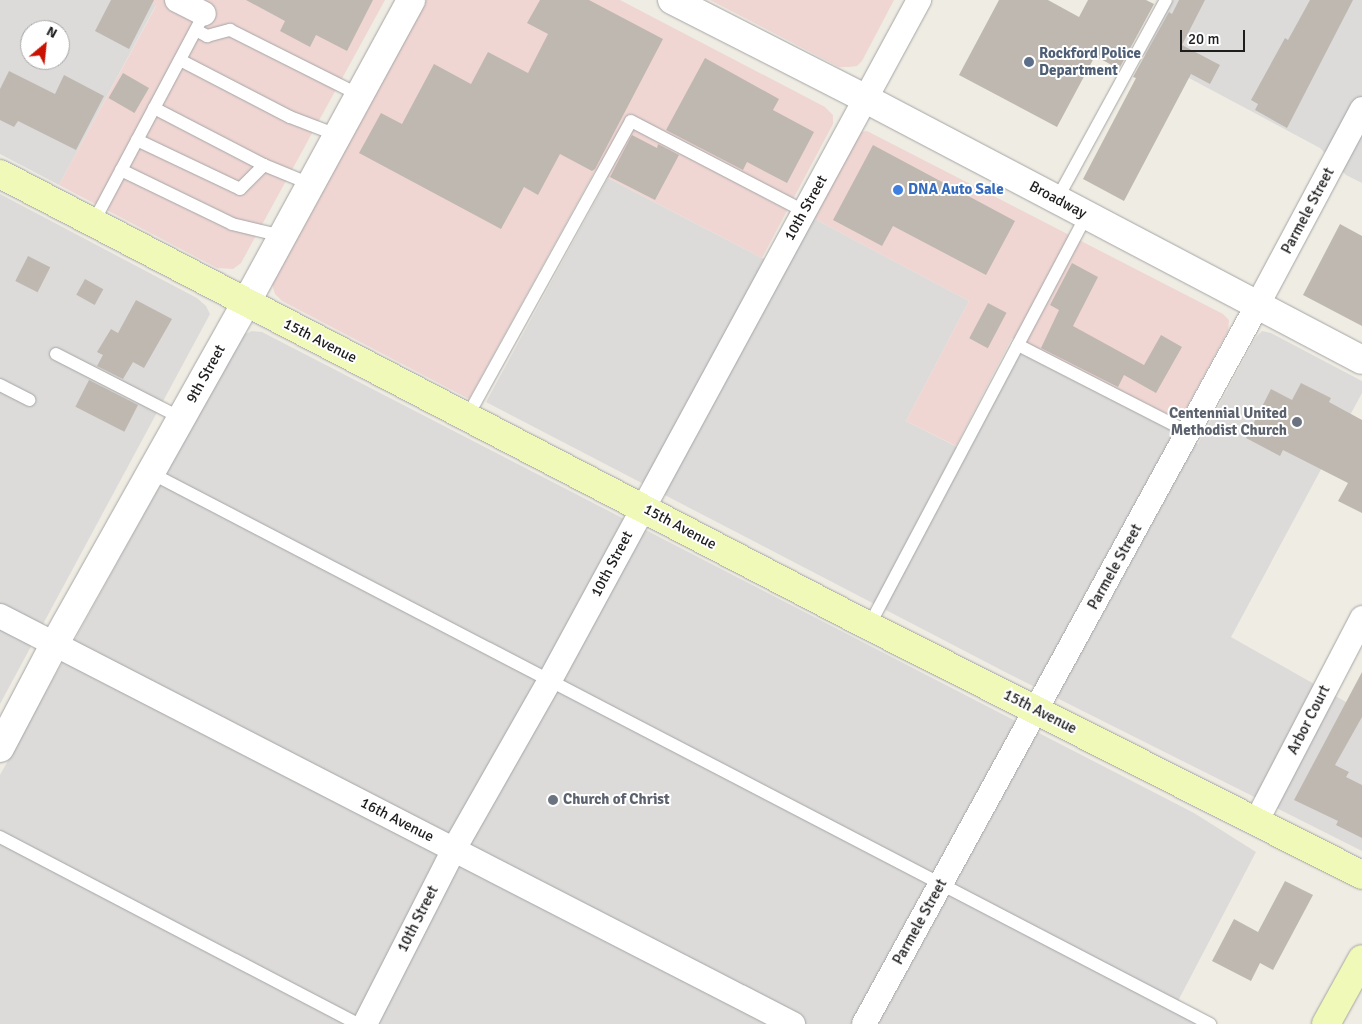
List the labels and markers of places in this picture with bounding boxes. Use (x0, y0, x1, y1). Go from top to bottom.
place label: Rockford Police Department (1039, 44, 1141, 79)
marker: Rockford Police Department (1023, 56, 1035, 68)
place label: DNA Auto Sale (908, 181, 1004, 199)
marker: DNA Auto Sale (892, 184, 904, 196)
place label: Centennial United Methodist Church (1169, 404, 1287, 439)
marker: Centennial United Methodist Church (1291, 416, 1303, 428)
place label: Church of Christ (563, 791, 670, 809)
marker: Church of Christ (547, 794, 559, 806)

